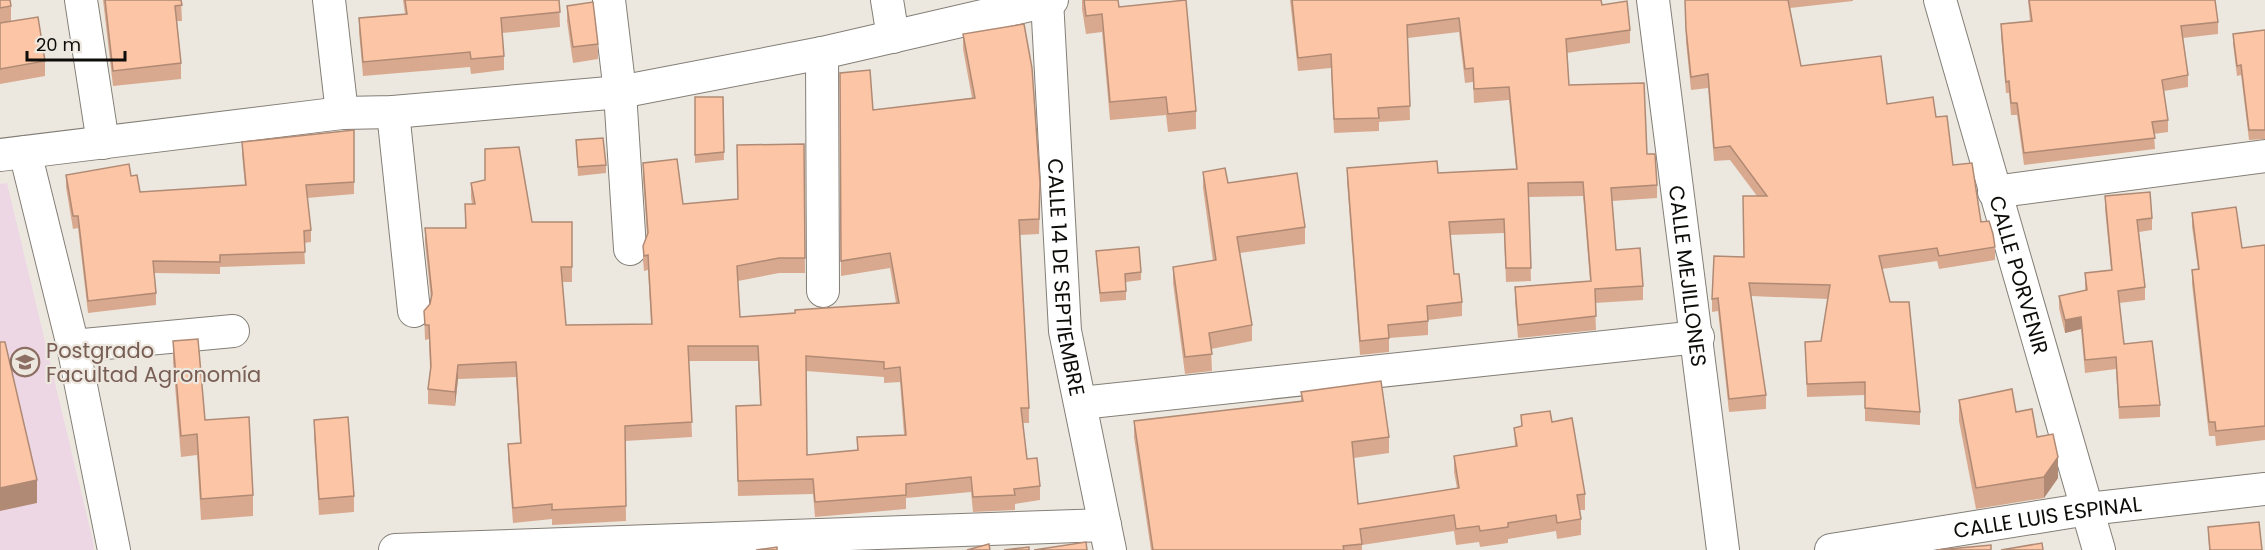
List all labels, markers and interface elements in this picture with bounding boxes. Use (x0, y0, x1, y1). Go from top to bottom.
scale bar (27, 24, 124, 62)
text: 20 m (36, 32, 81, 57)
street label: CALLE 14 DE SEPTIEMBRE (1041, 158, 1092, 399)
street label: CALLE MEJILLONES (1662, 183, 1714, 368)
street label: CALLE PORVENIR (1983, 192, 2056, 358)
place label: Postgrado Facultad Agronomía (46, 336, 261, 389)
school or university icon: Postgrado Facultad Agronomía (9, 346, 41, 378)
street label: CALLE LUIS ESPINAL (1951, 489, 2143, 545)

